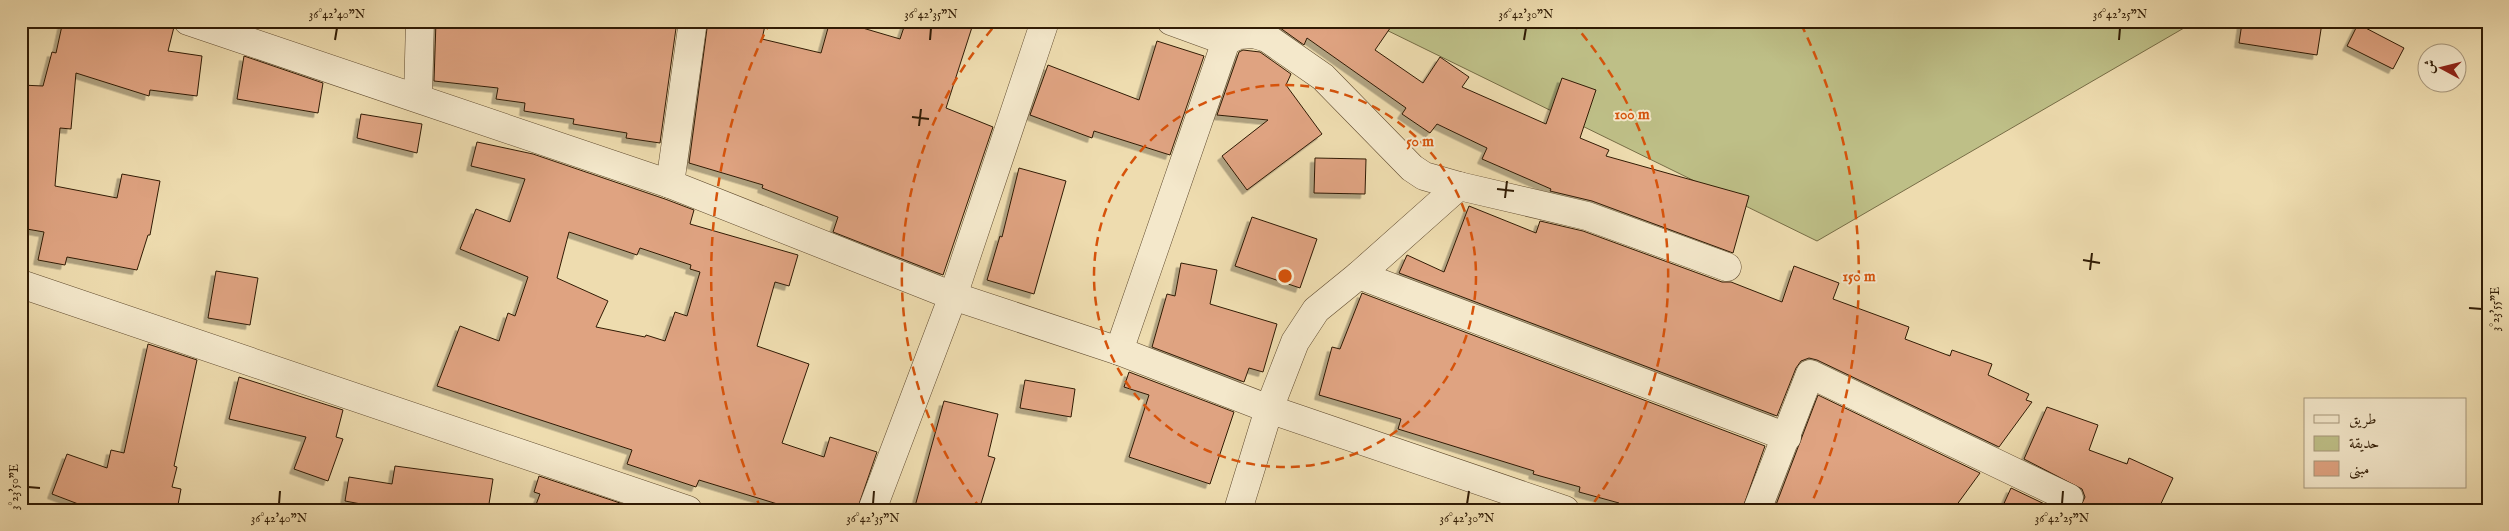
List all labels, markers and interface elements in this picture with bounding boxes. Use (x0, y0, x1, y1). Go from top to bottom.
text: 36°42'40"N (309, 7, 366, 22)
text: 36°42'35"N (904, 7, 958, 22)
text: 36°42'30"N (1499, 7, 1554, 22)
text: 36°42'25"N (2093, 7, 2148, 22)
north arrow (2416, 42, 2466, 92)
text: ش (2420, 58, 2440, 75)
text: 100 m (1614, 105, 1650, 124)
text: 50 m (1406, 132, 1434, 151)
centre of rings (1276, 267, 1294, 285)
text: 150 m (1842, 267, 1876, 286)
text: 3°23'55"E (2488, 287, 2503, 331)
legend (2304, 398, 2466, 488)
text: طريق (2349, 410, 2376, 429)
text: حديقة (2349, 434, 2379, 453)
text: مبنى (2349, 460, 2369, 480)
text: 3°23'50"E (7, 464, 22, 510)
text: 36°42'40"N (251, 511, 308, 526)
text: 36°42'35"N (846, 511, 900, 526)
text: 36°42'30"N (1440, 511, 1495, 526)
text: 36°42'25"N (2035, 511, 2090, 526)

